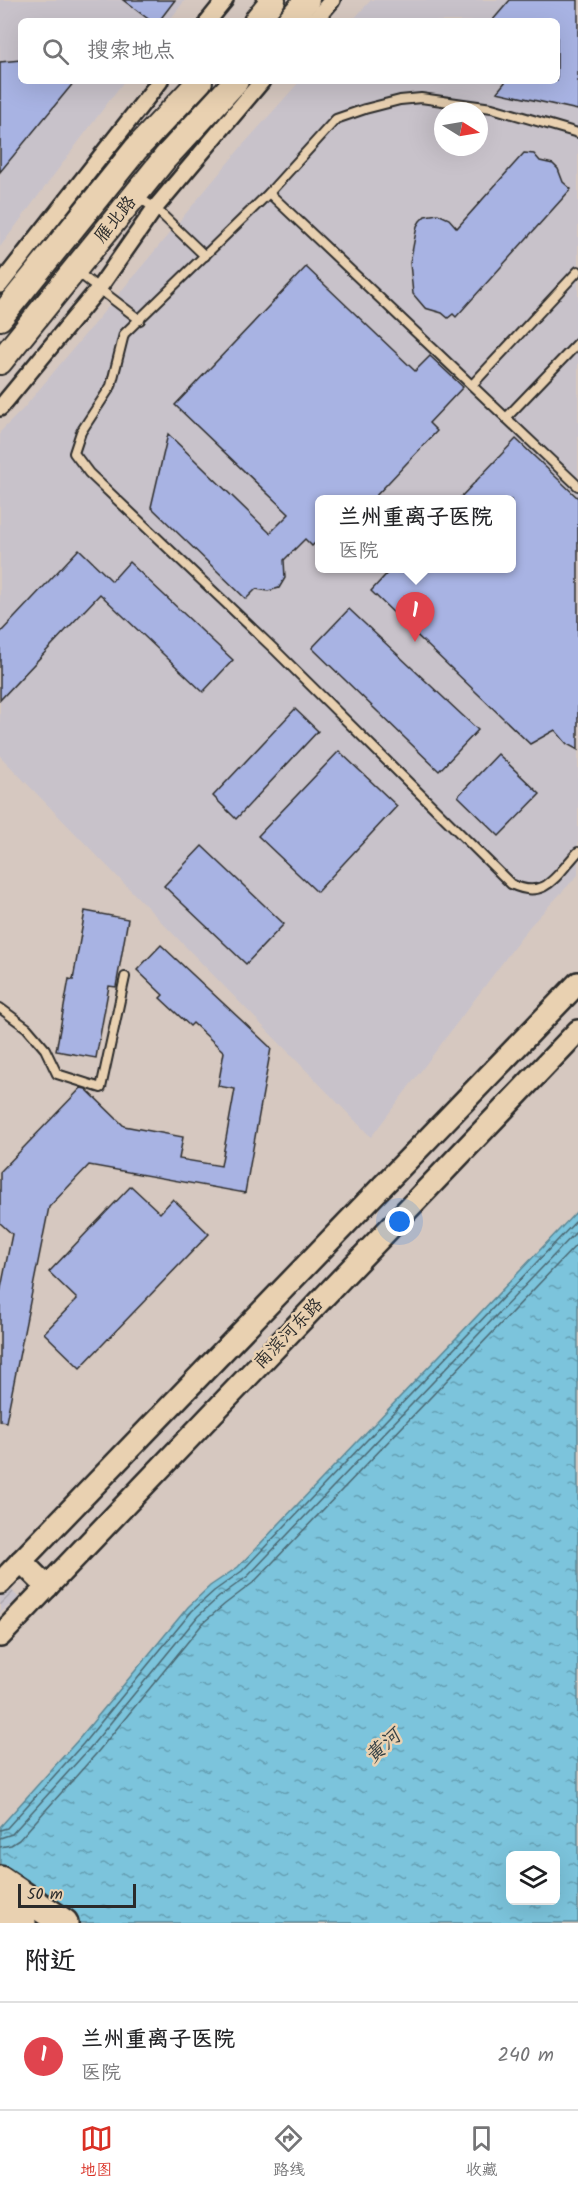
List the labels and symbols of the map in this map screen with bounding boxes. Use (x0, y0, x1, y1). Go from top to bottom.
north arrow (434, 102, 488, 156)
street label: 雁北路 (88, 190, 144, 250)
pin: 1 (396, 592, 434, 642)
your location (385, 1207, 414, 1236)
street label: 南滨河东路 (247, 1292, 331, 1376)
water label: 黄河 (358, 1720, 412, 1772)
scale bar (18, 1881, 136, 1908)

